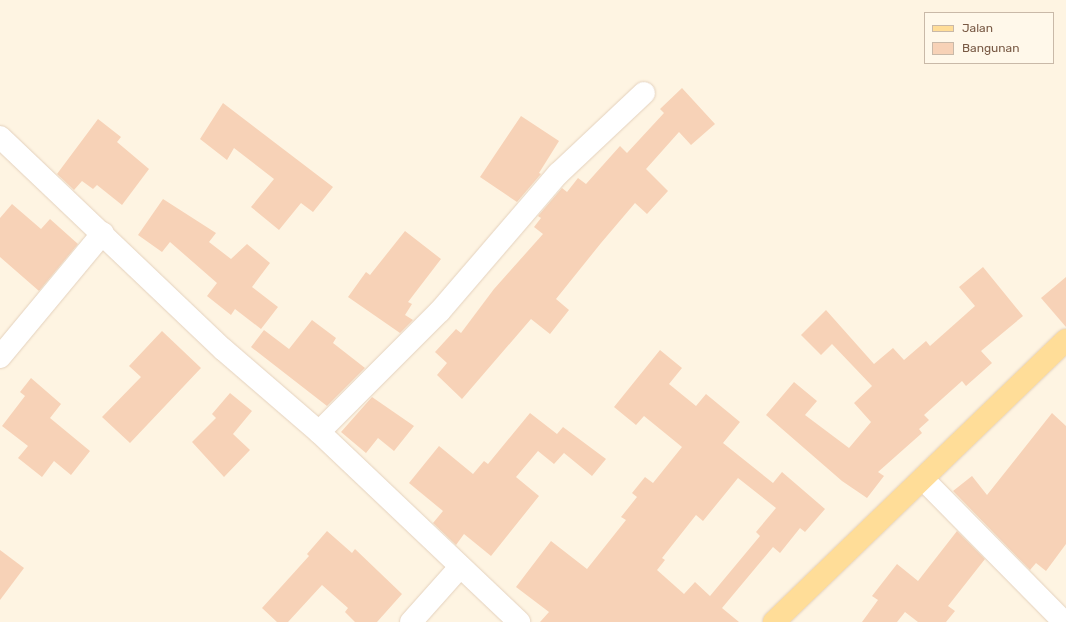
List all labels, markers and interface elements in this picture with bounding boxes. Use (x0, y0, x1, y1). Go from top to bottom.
legend (924, 12, 1054, 64)
text: Jalan (962, 21, 993, 35)
text: Bangunan (962, 41, 1019, 55)

